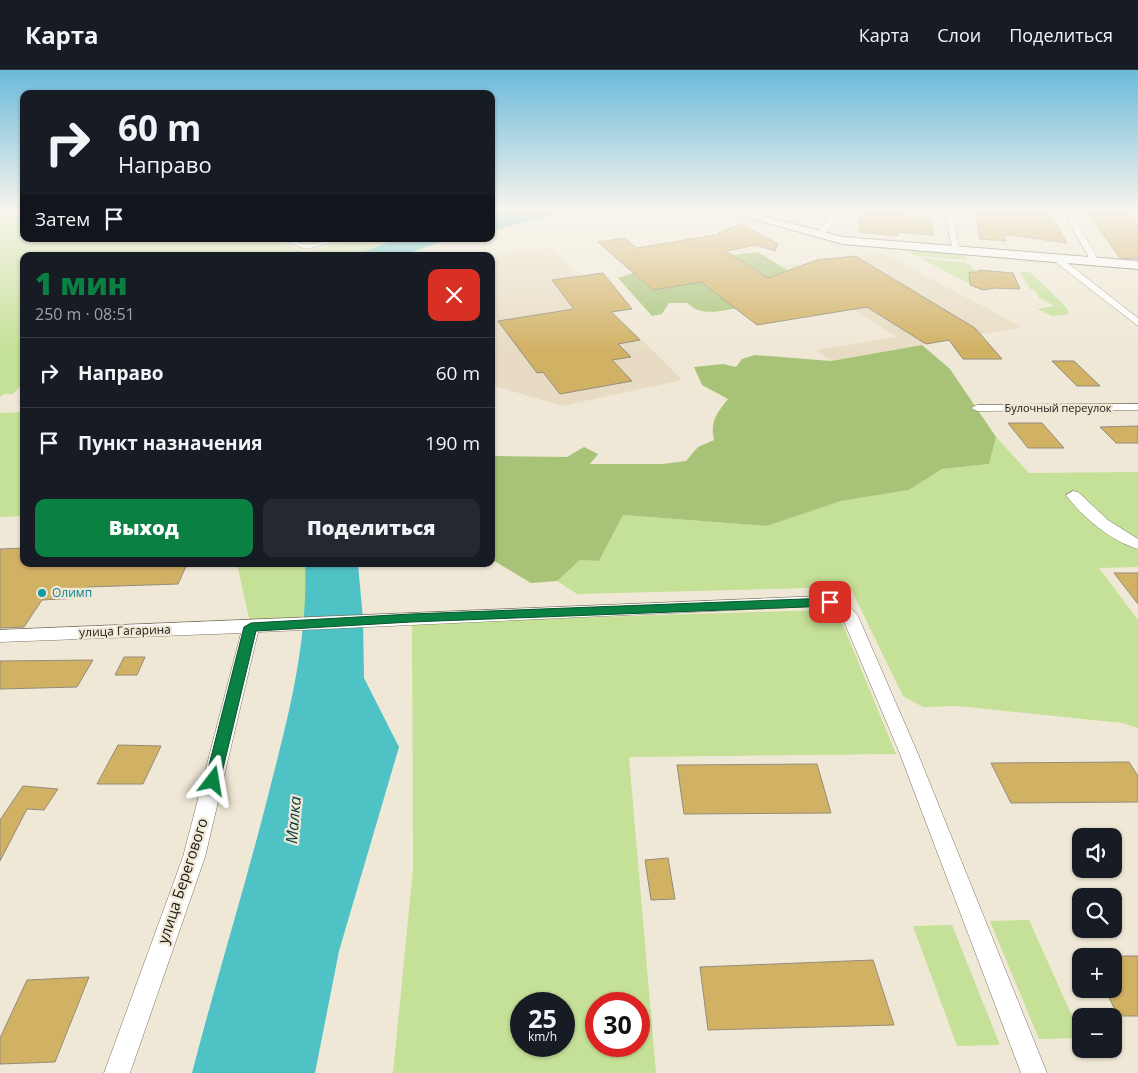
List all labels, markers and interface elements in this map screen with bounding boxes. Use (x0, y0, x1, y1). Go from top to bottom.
text: Карта (25, 18, 99, 51)
text: Карта (859, 23, 909, 47)
text: Слои (937, 23, 981, 47)
text: Поделиться (1009, 23, 1113, 47)
text: 60 m (118, 104, 201, 151)
icon: right (35, 110, 100, 175)
text: Направо (118, 149, 212, 179)
icon: arrive (100, 205, 128, 233)
text: Затем (35, 206, 90, 232)
text: 1 мин (35, 263, 128, 304)
button: close (428, 269, 480, 321)
text: 250 m · 08:51 (35, 303, 135, 325)
icon: right (35, 359, 63, 387)
text: Направо (78, 360, 164, 386)
text: 60 m (436, 360, 480, 386)
street label: Булочный переулок (1004, 400, 1112, 415)
icon: arrive (35, 429, 63, 457)
text: Пункт назначения (78, 430, 263, 456)
text: 190 m (425, 430, 480, 456)
button: Выход (35, 499, 253, 557)
button: Поделиться (263, 499, 480, 557)
pin (809, 581, 851, 623)
place label: Олимп (52, 584, 92, 601)
marker: Олимп (36, 587, 48, 599)
icon: arrive (816, 588, 844, 616)
street label: улица Гагарина (79, 620, 171, 641)
position arrow (186, 754, 238, 806)
water label: Малка (280, 795, 306, 845)
street label: улица Берегового (152, 815, 212, 946)
map controls (1072, 828, 1122, 1058)
button: sound (1072, 828, 1122, 878)
button: search (1072, 888, 1122, 938)
button: + (1072, 948, 1122, 998)
speed limit sign: 30 (585, 992, 650, 1057)
text: 25 (528, 1001, 557, 1035)
button: − (1072, 1008, 1122, 1058)
text: km/h (528, 1028, 557, 1045)

